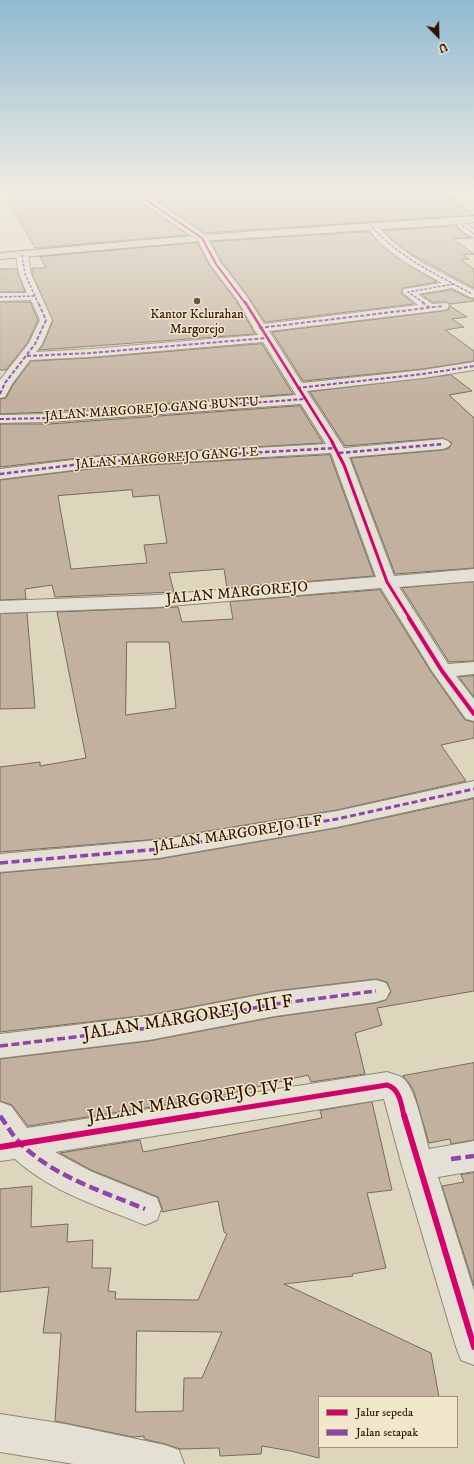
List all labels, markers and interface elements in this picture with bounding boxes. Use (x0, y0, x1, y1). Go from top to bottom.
north arrow (418, 16, 458, 56)
text: U (436, 39, 449, 55)
marker: Kantor Kelurahan Margorejo (192, 296, 202, 306)
place label: Kantor Kelurahan Margorejo (150, 307, 244, 338)
street label: JALAN MARGOREJO GANG BUNTU (44, 395, 260, 425)
street label: JALAN MARGOREJO GANG I E (75, 445, 259, 473)
street label: JALAN MARGOREJO (165, 579, 309, 609)
street label: JALAN MARGOREJO II F (152, 813, 324, 857)
street label: JALAN MARGOREJO III F (82, 992, 294, 1046)
street label: JALAN MARGOREJO IV F (86, 1075, 296, 1129)
legend (318, 1396, 458, 1448)
text: Jalur sepeda (356, 1405, 413, 1420)
text: Jalan setapak (356, 1425, 418, 1440)

